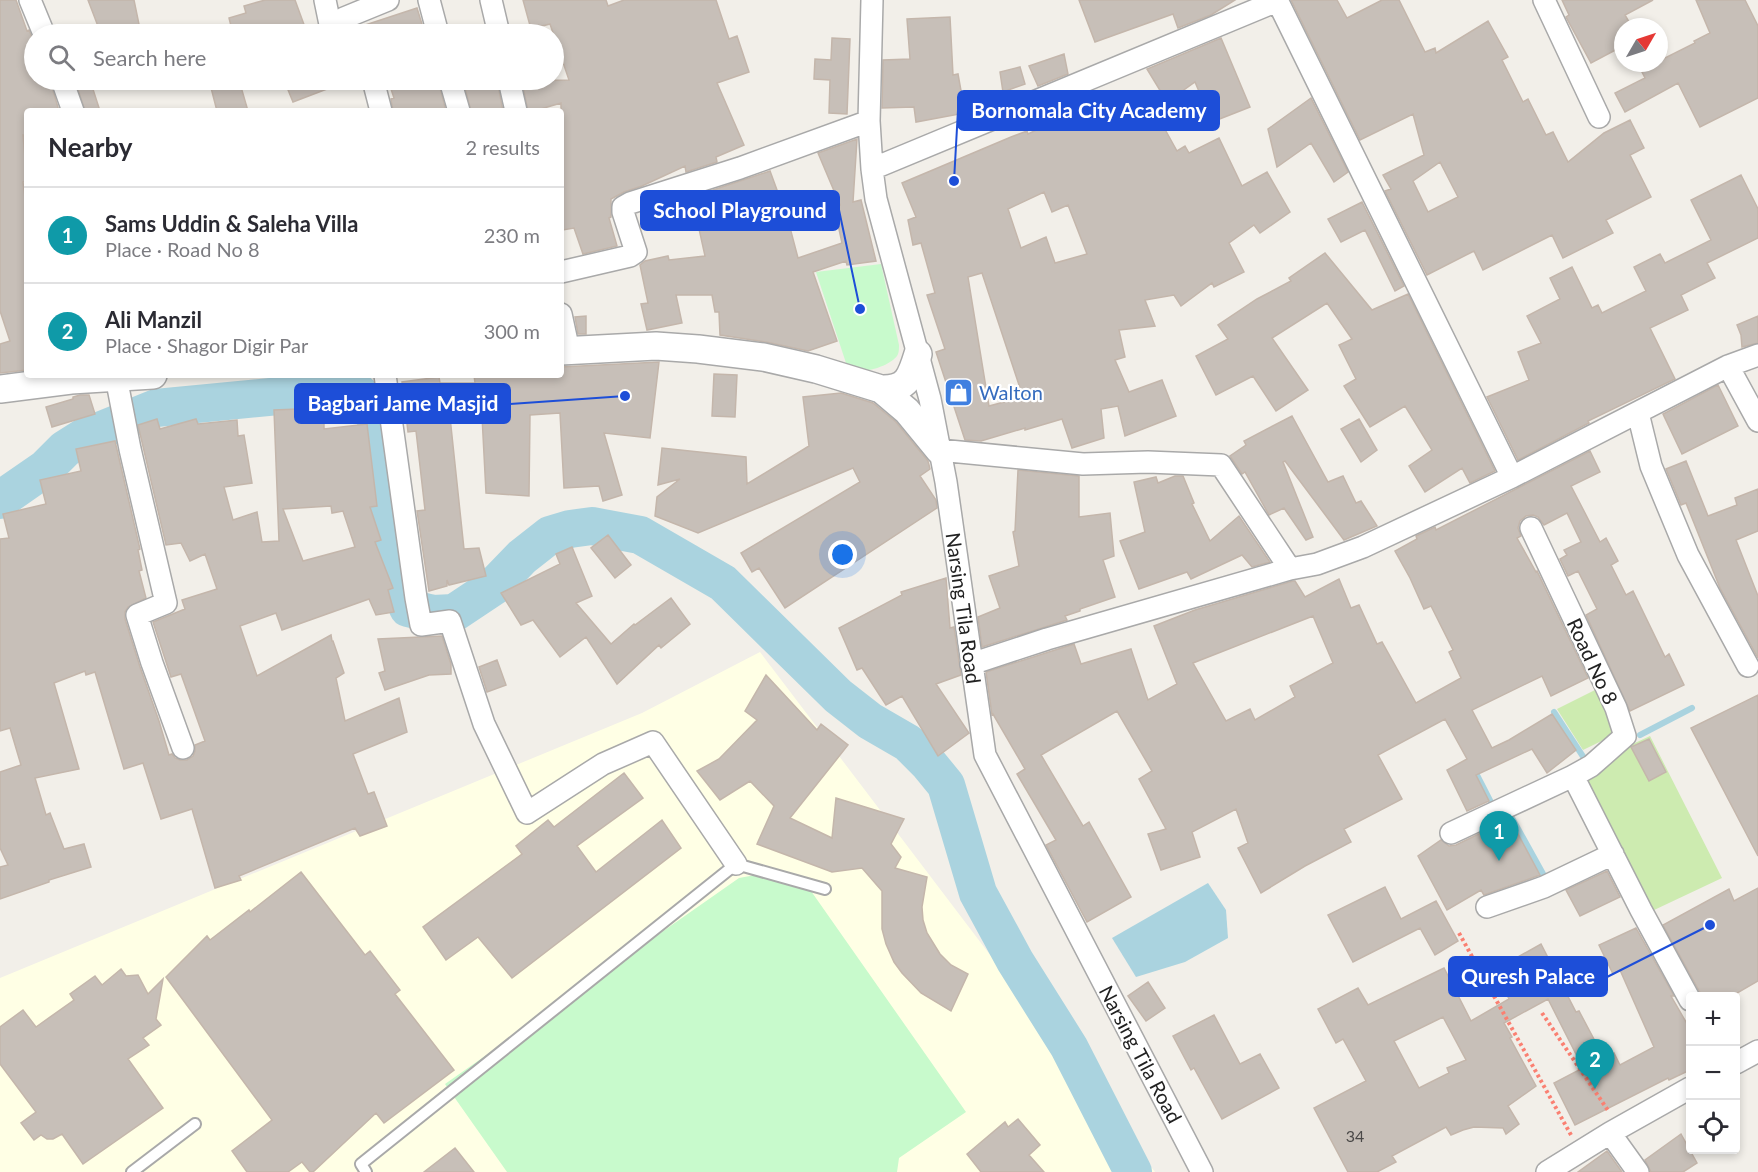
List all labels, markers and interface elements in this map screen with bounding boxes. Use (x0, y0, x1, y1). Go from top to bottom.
north arrow (1614, 18, 1668, 72)
search box (24, 24, 564, 90)
icon: search (45, 41, 78, 74)
text: Search here (93, 44, 206, 71)
callout: Bornomala City Academy (958, 91, 1219, 130)
text: Bornomala City Academy (971, 97, 1208, 122)
text: Nearby (48, 131, 133, 163)
text: 2 results (465, 135, 540, 159)
callout: School Playground (641, 191, 839, 230)
text: School Playground (653, 197, 827, 222)
text: Sams Uddin & Saleha Villa (105, 210, 358, 237)
text: 1 (62, 223, 73, 247)
text: 230 m (484, 223, 540, 247)
text: Place · Road No 8 (105, 237, 259, 261)
text: Ali Manzil (105, 306, 202, 333)
text: 2 (62, 319, 73, 343)
text: 300 m (484, 319, 540, 343)
text: Place · Shagor Digir Par (105, 333, 308, 357)
shop icon: Walton (942, 376, 974, 408)
place label: Walton (979, 380, 1043, 404)
callout: Bagbari Jame Masjid (295, 384, 510, 423)
text: Bagbari Jame Masjid (308, 390, 498, 415)
street label: Narsing Tila Road (942, 531, 986, 685)
your location (828, 540, 857, 569)
street label: Road No 8 (1563, 614, 1623, 708)
pin: 1 (1480, 812, 1518, 861)
callout: Quresh Palace (1449, 957, 1607, 996)
text: Quresh Palace (1461, 963, 1595, 988)
street label: Narsing Tila Road (1095, 981, 1187, 1127)
map controls (1686, 992, 1740, 1154)
button: + (1686, 992, 1740, 1046)
pin: 2 (1576, 1040, 1614, 1089)
button: − (1686, 1046, 1740, 1100)
button: locate (1686, 1100, 1740, 1154)
house number: 34 (1346, 1126, 1364, 1145)

